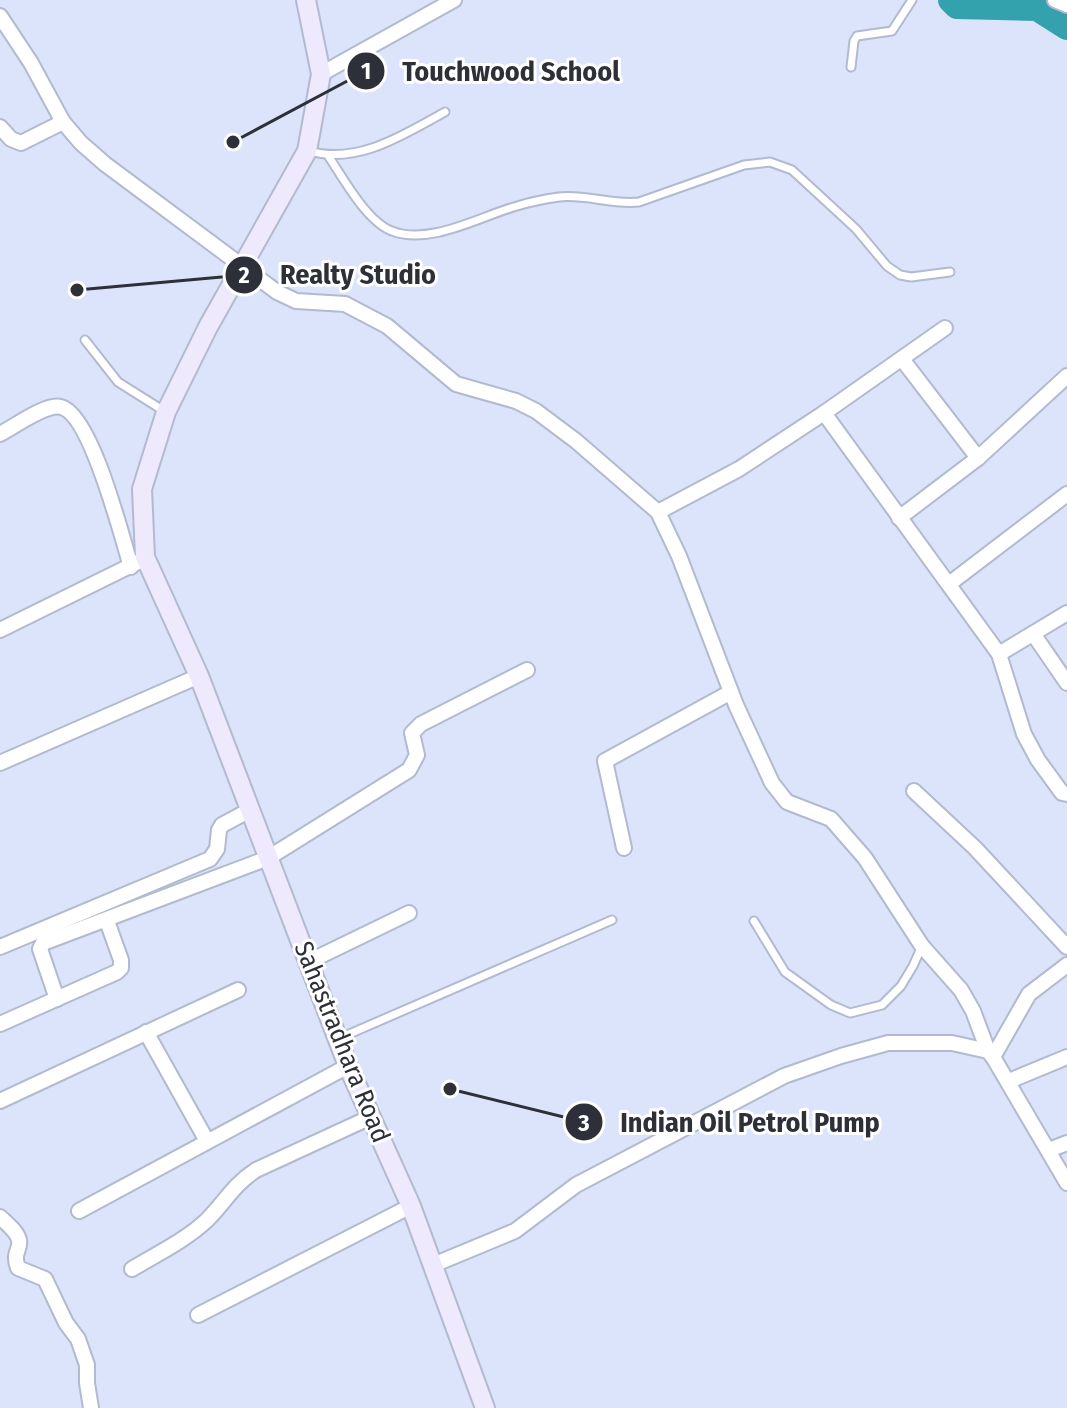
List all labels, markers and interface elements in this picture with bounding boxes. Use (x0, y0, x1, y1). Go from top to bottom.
callout: Touchwood School (346, 45, 636, 97)
text: Touchwood School (402, 55, 620, 88)
text: 1 (361, 57, 371, 85)
callout: Realty Studio (224, 249, 451, 301)
text: Realty Studio (280, 258, 436, 291)
text: 2 (237, 261, 250, 289)
street label: Sahastradhara Road (288, 937, 396, 1147)
callout: Indian Oil Petrol Pump (564, 1096, 896, 1148)
text: Indian Oil Petrol Pump (620, 1106, 880, 1139)
text: 3 (577, 1109, 590, 1137)

